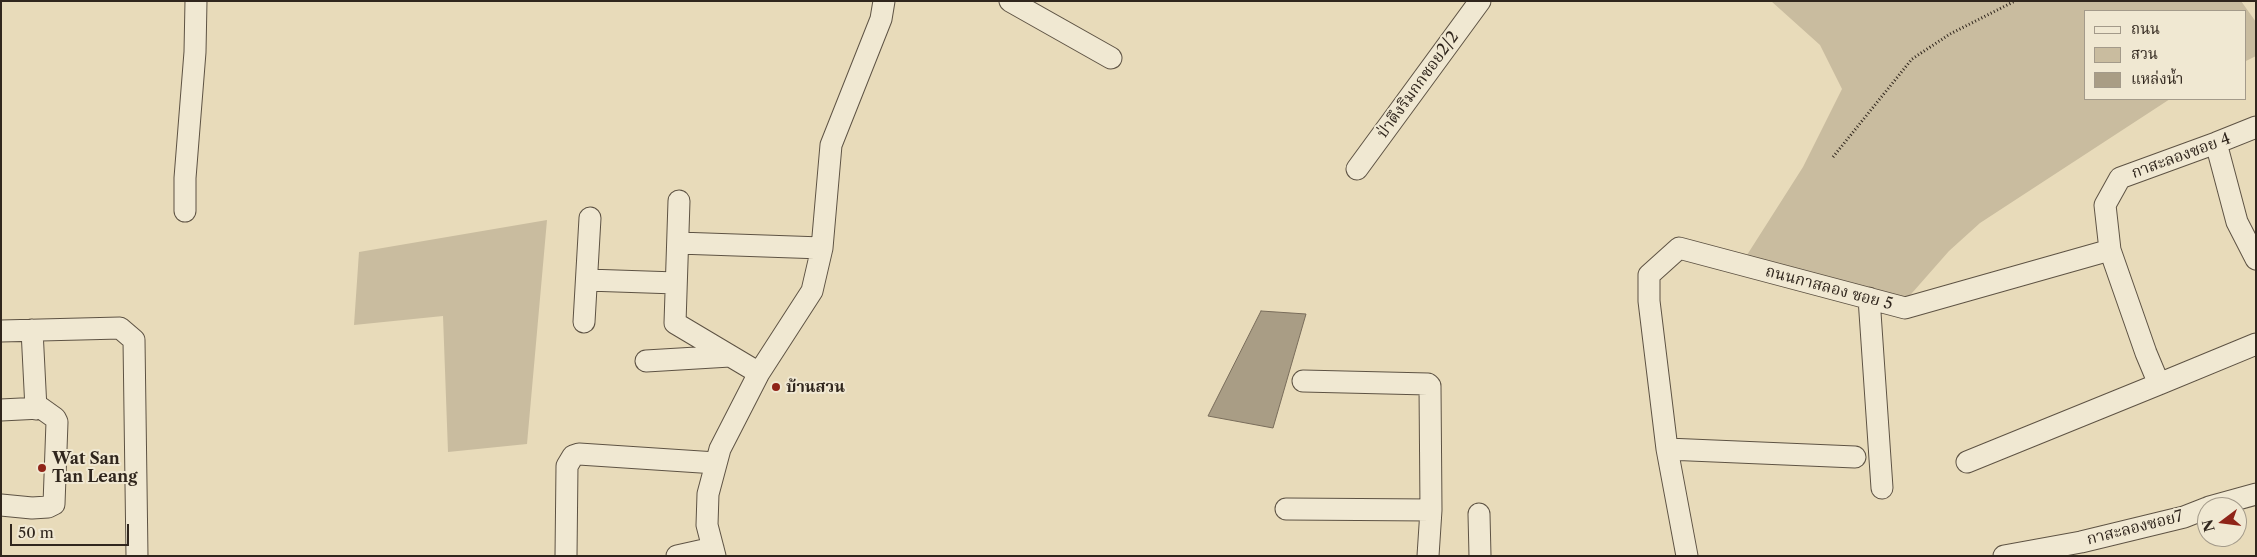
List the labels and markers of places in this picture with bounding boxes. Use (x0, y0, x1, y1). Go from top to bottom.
place label: บ้านสวน (786, 377, 845, 397)
marker: บ้านสวน (770, 381, 782, 393)
place label: Wat San Tan Leang (52, 449, 137, 487)
marker: Wat San Tan Leang (36, 462, 48, 474)

